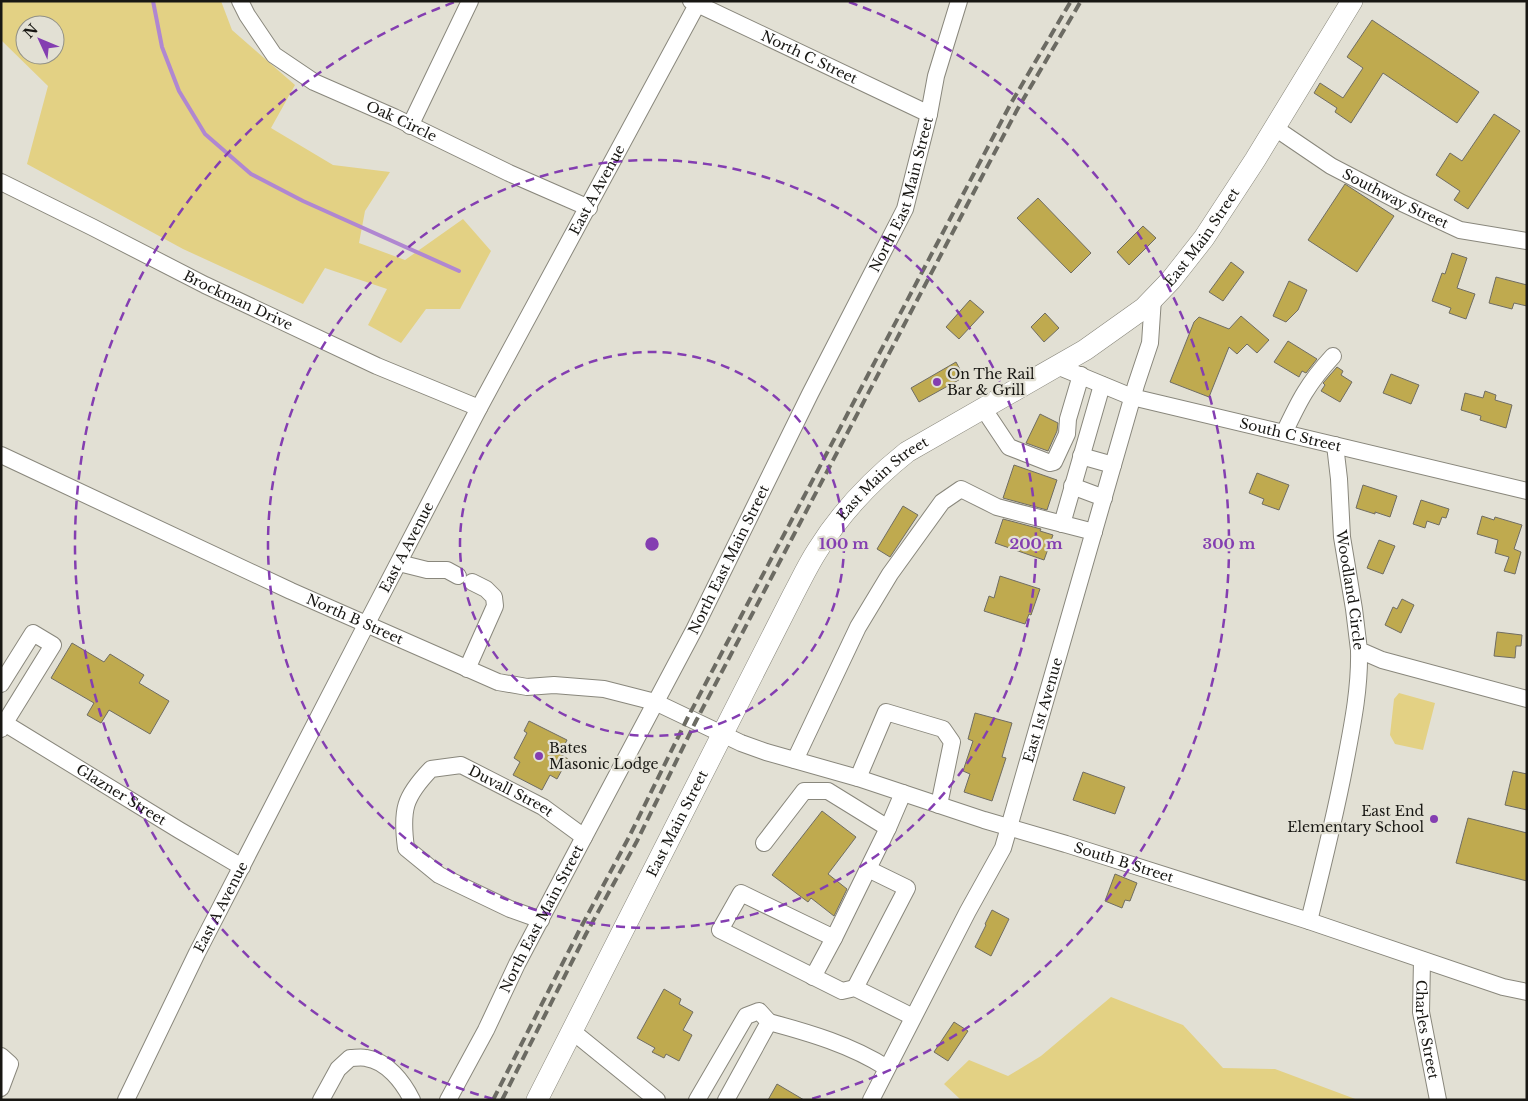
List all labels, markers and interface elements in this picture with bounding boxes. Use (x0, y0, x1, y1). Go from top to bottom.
north arrow (15, 15, 65, 65)
text: N (20, 20, 42, 42)
street label: North C Street (758, 27, 861, 88)
street label: Oak Circle (363, 97, 440, 145)
street label: North East Main Street (865, 114, 937, 275)
street label: East A Avenue (565, 141, 629, 238)
street label: Southway Street (1339, 165, 1452, 233)
street label: East Main Street (1160, 184, 1244, 290)
street label: Brockman Drive (180, 266, 296, 334)
place label: On The Rail Bar & Grill (947, 365, 1035, 399)
marker: On The Rail Bar & Grill (931, 376, 943, 388)
street label: South C Street (1238, 414, 1344, 456)
street label: East Main Street (833, 432, 932, 524)
street label: North East Main Street (684, 481, 773, 637)
street label: East A Avenue (375, 499, 438, 596)
street label: Woodland Circle (1332, 528, 1368, 651)
text: 100 m (819, 534, 869, 553)
text: 200 m (1010, 534, 1063, 553)
text: 300 m (1203, 534, 1256, 553)
centre of rings (643, 535, 661, 553)
street label: North B Street (304, 590, 407, 648)
street label: East 1st Avenue (1019, 656, 1066, 765)
place label: Bates Masonic Lodge (549, 739, 659, 773)
marker: Bates Masonic Lodge (533, 750, 545, 762)
street label: Glazner Street (73, 760, 170, 829)
street label: Duvall Street (465, 761, 558, 821)
street label: East Main Street (643, 766, 712, 880)
place label: East End Elementary School (1287, 802, 1425, 836)
marker: East End Elementary School (1428, 813, 1440, 825)
street label: South B Street (1072, 838, 1176, 887)
street label: North East Main Street (496, 841, 588, 996)
street label: East A Avenue (190, 858, 252, 956)
street label: Charles Street (1412, 980, 1443, 1081)

